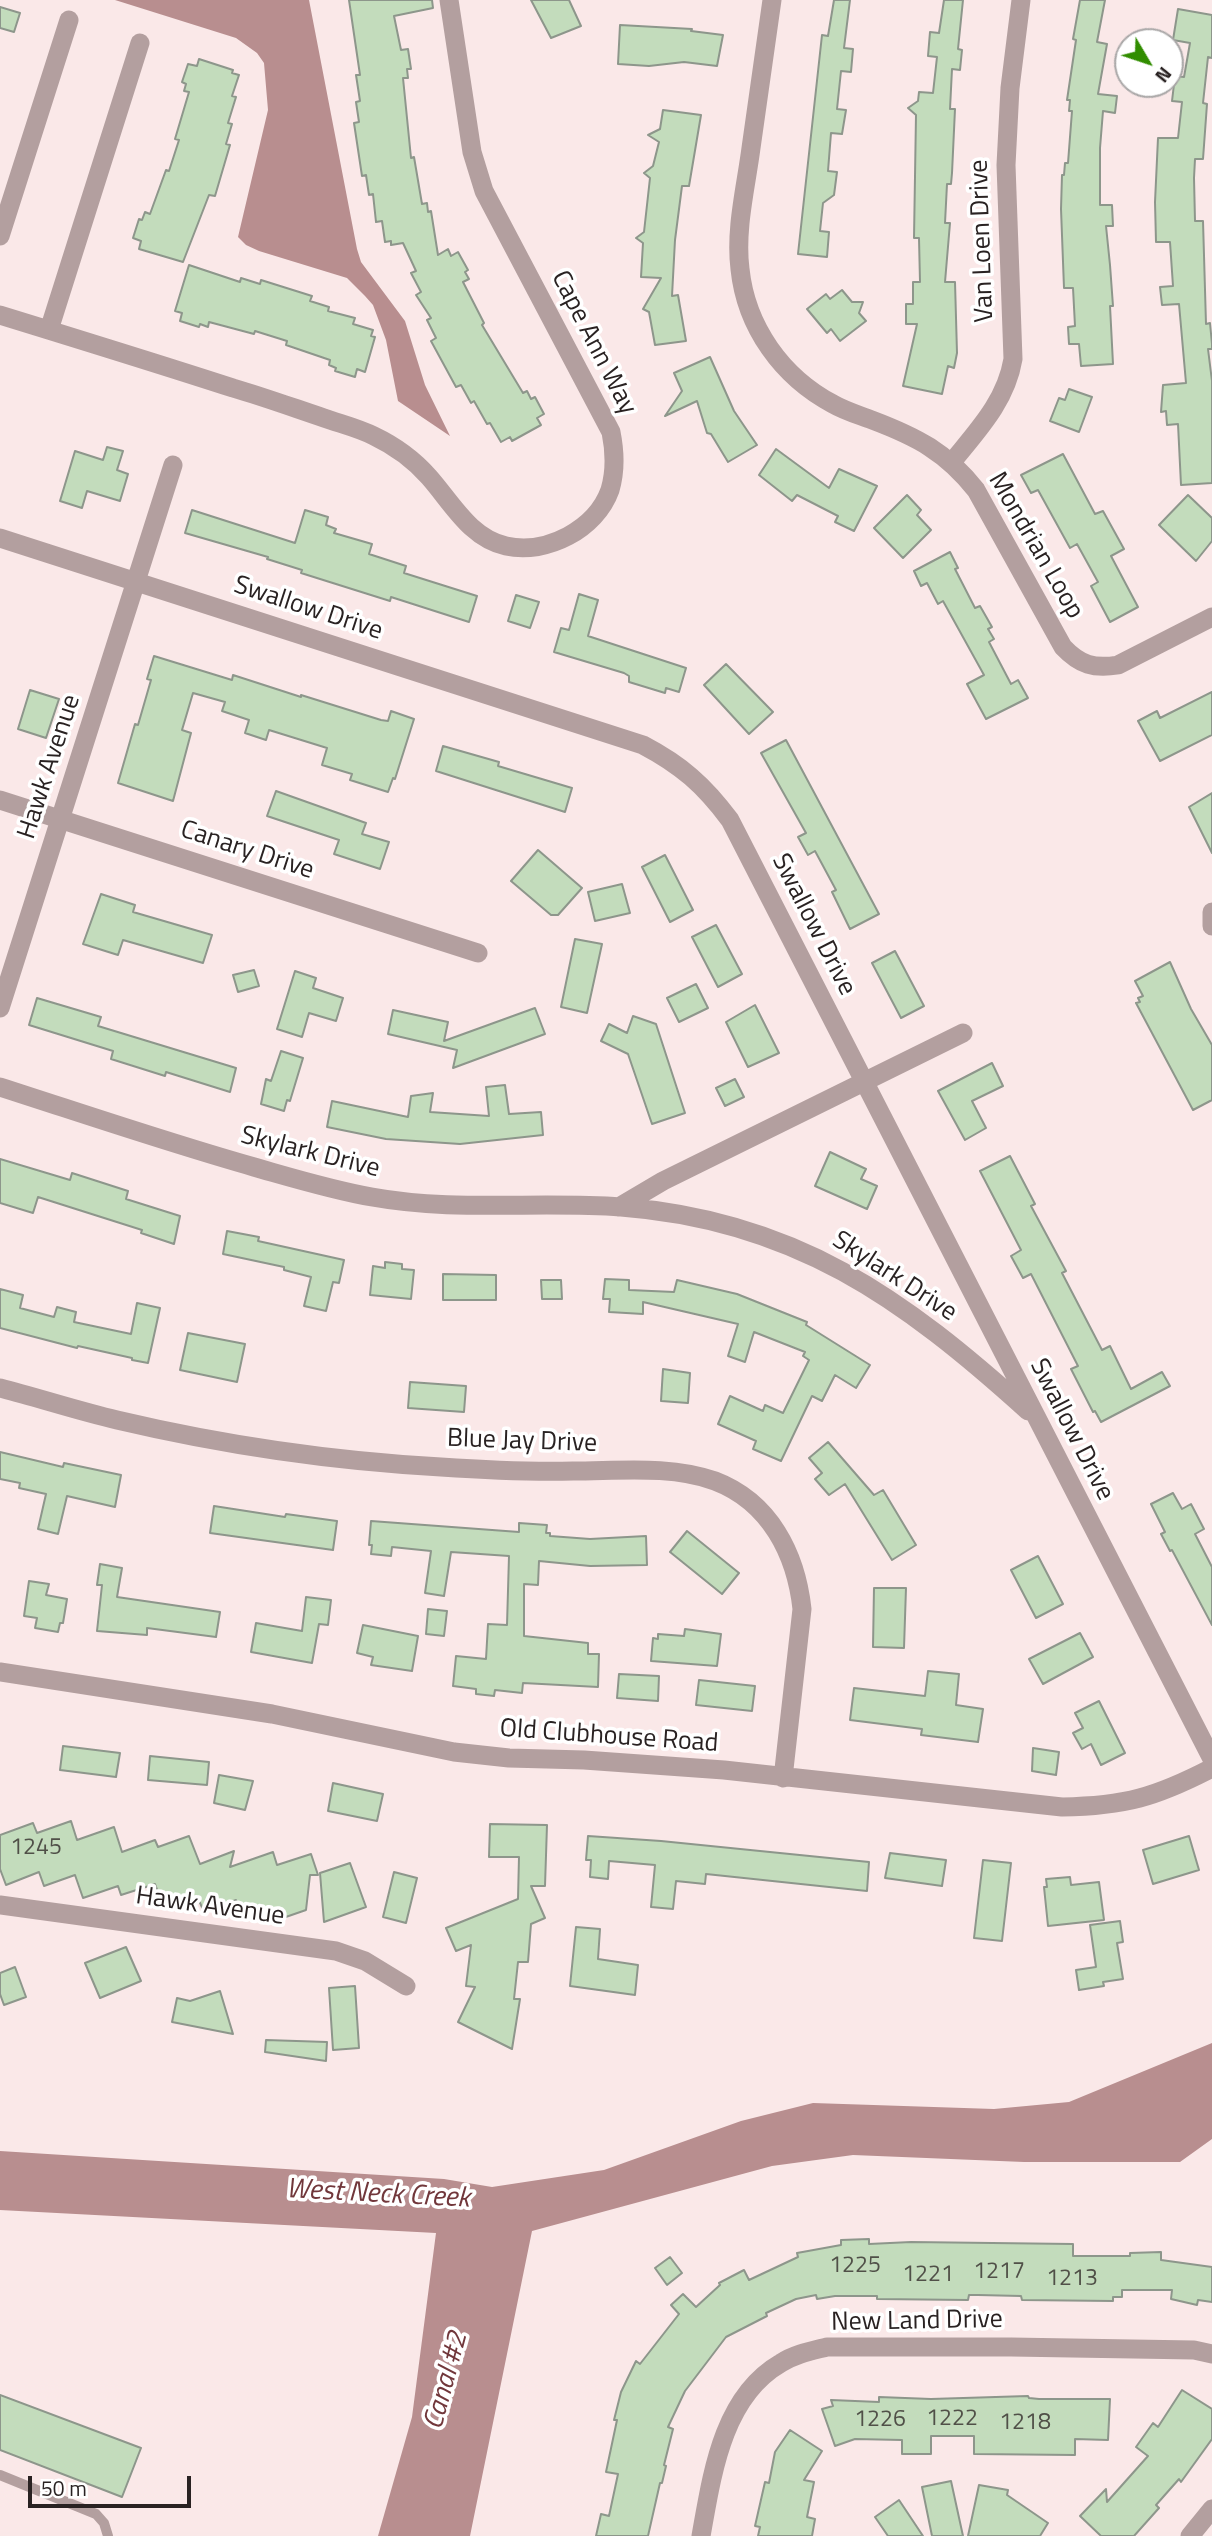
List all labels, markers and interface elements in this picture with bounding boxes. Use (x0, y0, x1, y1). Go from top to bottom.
north arrow (1114, 28, 1184, 98)
text: N (1149, 61, 1180, 90)
street label: Van Loen Drive (965, 159, 1001, 323)
street label: Cape Ann Way (543, 266, 643, 420)
street label: Mondrian Loop (980, 467, 1090, 625)
street label: Swallow Drive (230, 570, 386, 648)
street label: Hawk Avenue (12, 691, 88, 843)
street label: Canary Drive (176, 815, 318, 887)
street label: Swallow Drive (764, 849, 862, 1001)
street label: Skylark Drive (237, 1121, 383, 1185)
street label: Skylark Drive (826, 1225, 962, 1329)
street label: Swallow Drive (1022, 1354, 1120, 1506)
street label: Blue Jay Drive (446, 1424, 598, 1460)
street label: Old Clubhouse Road (499, 1714, 719, 1760)
house number: 1245 (10, 1834, 62, 1862)
street label: Hawk Avenue (134, 1881, 286, 1933)
water label: West Neck Creek (285, 2173, 471, 2217)
house number: 1225 (829, 2252, 881, 2280)
house number: 1217 (973, 2258, 1025, 2286)
house number: 1221 (902, 2261, 954, 2289)
house number: 1213 (1046, 2265, 1098, 2293)
street label: New Land Drive (831, 2305, 1003, 2339)
water label: Canal #2 (418, 2329, 476, 2433)
house number: 1222 (926, 2405, 978, 2433)
house number: 1226 (854, 2406, 906, 2434)
house number: 1218 (999, 2409, 1051, 2437)
scale bar (32, 2462, 194, 2506)
text: 50 m (41, 2472, 87, 2504)

